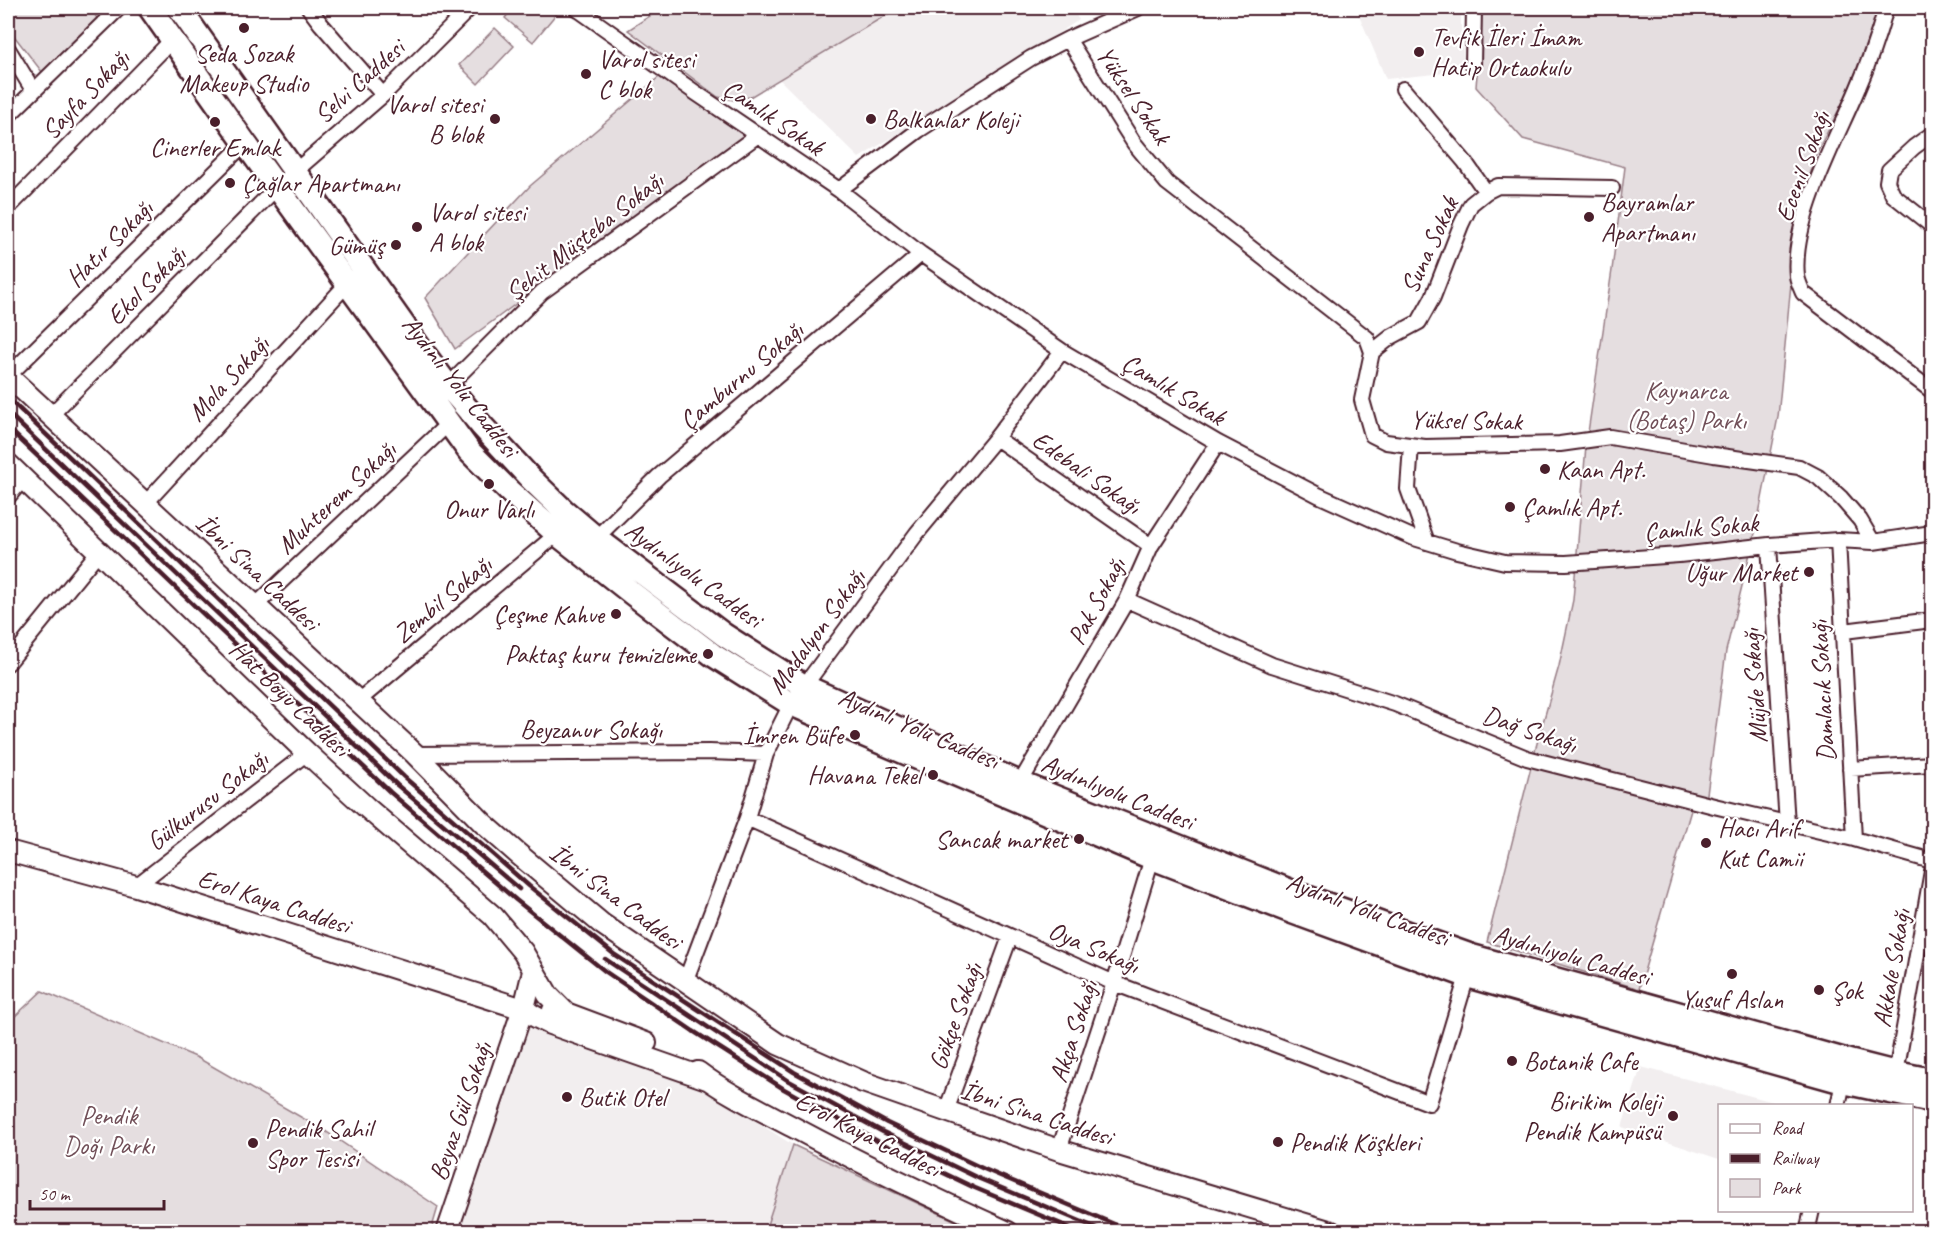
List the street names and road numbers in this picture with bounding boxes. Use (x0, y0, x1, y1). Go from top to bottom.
street label: Selvi Caddesi (307, 30, 414, 131)
street label: Yüksel Sokak (1089, 40, 1179, 152)
street label: Sayfa Sokağı (34, 41, 137, 147)
street label: Çamlık Sokak (717, 72, 832, 164)
street label: Ecenil Sokağı (1767, 105, 1838, 226)
street label: Şehit Müşteba Sokağı (499, 164, 671, 308)
street label: Suna Sokak (1393, 190, 1467, 299)
street label: Hatır Sokağı (59, 192, 161, 294)
street label: Ekol Sokağı (100, 238, 194, 332)
street label: Aydınlı Yolu Caddesi (395, 309, 528, 466)
street label: Çamburnu Sokağı (673, 313, 811, 437)
street label: Mola Sokağı (180, 328, 277, 428)
street label: Çamlık Sokak (1116, 346, 1233, 434)
street label: Yüksel Sokak (1410, 403, 1524, 438)
street label: Edebali Sokağı (1026, 423, 1148, 522)
street label: Muhterem Sokağı (270, 433, 404, 561)
street label: Çamlık Sokak (1643, 506, 1762, 549)
street label: İbni Sina Caddesi (189, 507, 329, 640)
street label: Aydınlıyolu Caddesi (619, 514, 771, 637)
street label: Zembil Sokağı (386, 548, 499, 650)
street label: Pak Sokağı (1060, 551, 1134, 651)
street label: Madalyon Sokağı (760, 561, 874, 700)
street label: Damlacık Sokağı (1802, 618, 1843, 763)
street label: Müjde Sokağı (1734, 626, 1775, 744)
street label: Hat Boyu Caddesi (223, 633, 359, 766)
street label: Aydınlı Yolu Caddesi (834, 680, 1007, 778)
street label: Dağ Sokağı (1478, 698, 1582, 761)
street label: Beyzanur Sokağı (520, 713, 663, 746)
street label: Gülkurusu Sokağı (140, 742, 276, 858)
street label: Aydınlıyolu Caddesi (1037, 747, 1202, 839)
street label: İbni Sina Caddesi (543, 836, 691, 959)
street label: Erol Kaya Caddesi (194, 861, 357, 943)
street label: Aydınlı Yolu Caddesi (1282, 865, 1457, 955)
street label: Akkale Sokağı (1865, 905, 1918, 1030)
street label: Oya Sokağı (1043, 914, 1145, 982)
street label: Aydınlıyolu Caddesi (1490, 917, 1657, 994)
street label: Gökçe Sokağı (921, 957, 990, 1074)
street label: Akça Sokağı (1041, 975, 1106, 1086)
street label: Beyaz Gül Sokağı (421, 1036, 500, 1185)
street label: İbni Sina Caddesi (957, 1073, 1120, 1154)
street label: Erol Kaya Caddesi (790, 1084, 948, 1186)

